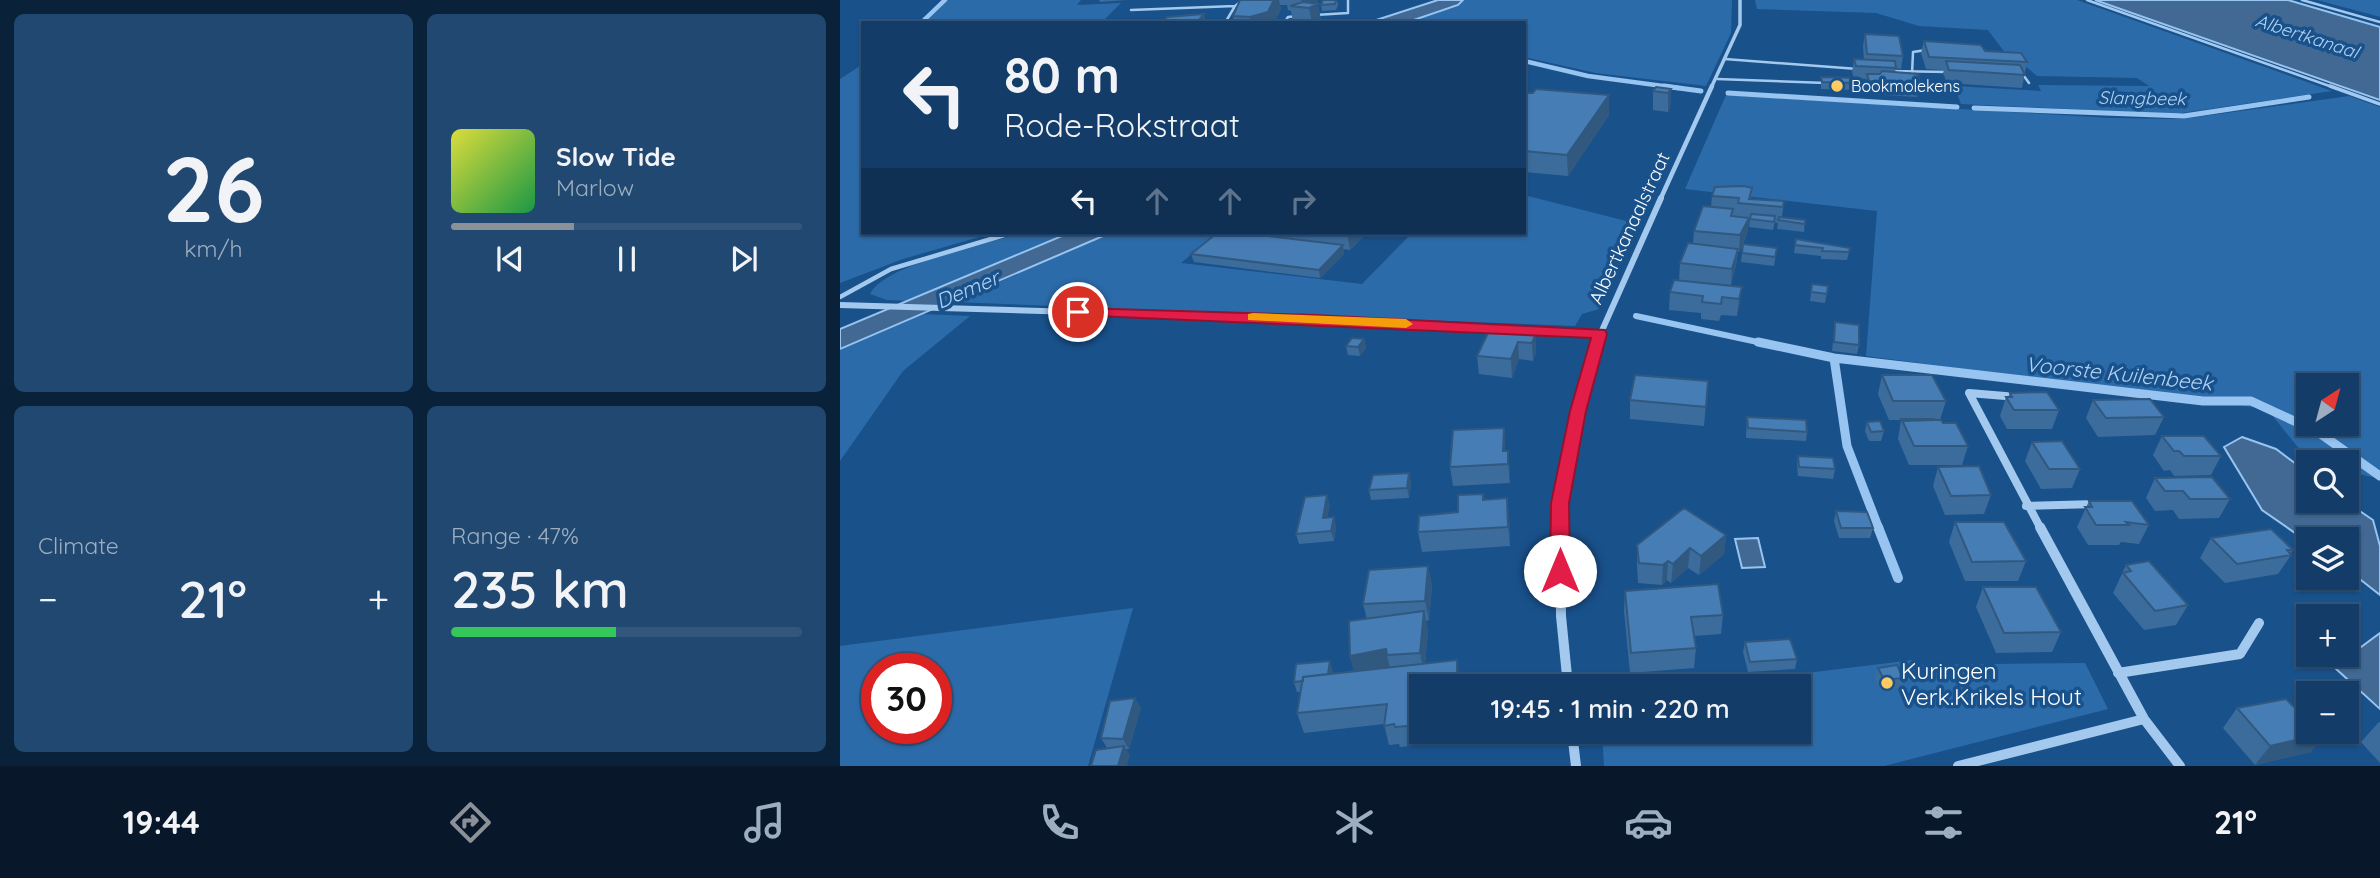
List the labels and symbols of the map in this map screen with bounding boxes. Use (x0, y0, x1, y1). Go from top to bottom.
water label: Albertkanaal (2253, 9, 2363, 64)
place label: Bookmolekens (1851, 76, 1960, 96)
marker: Bookmolekens (1829, 78, 1845, 94)
water label: Slangbeek (2098, 86, 2187, 110)
street label: Albertkanaalstraat (1583, 148, 1675, 308)
water label: Demer (931, 263, 1005, 314)
pin (1048, 282, 1108, 342)
water label: Voorste Kuilenbeek (2024, 350, 2216, 396)
north arrow (2296, 373, 2359, 436)
position arrow (1523, 534, 1597, 608)
speed limit sign: 30 (861, 653, 952, 744)
place label: Kuringen Verk.Krikels Hout (1901, 656, 2082, 711)
marker: Kuringen Verk.Krikels Hout (1879, 675, 1895, 691)

